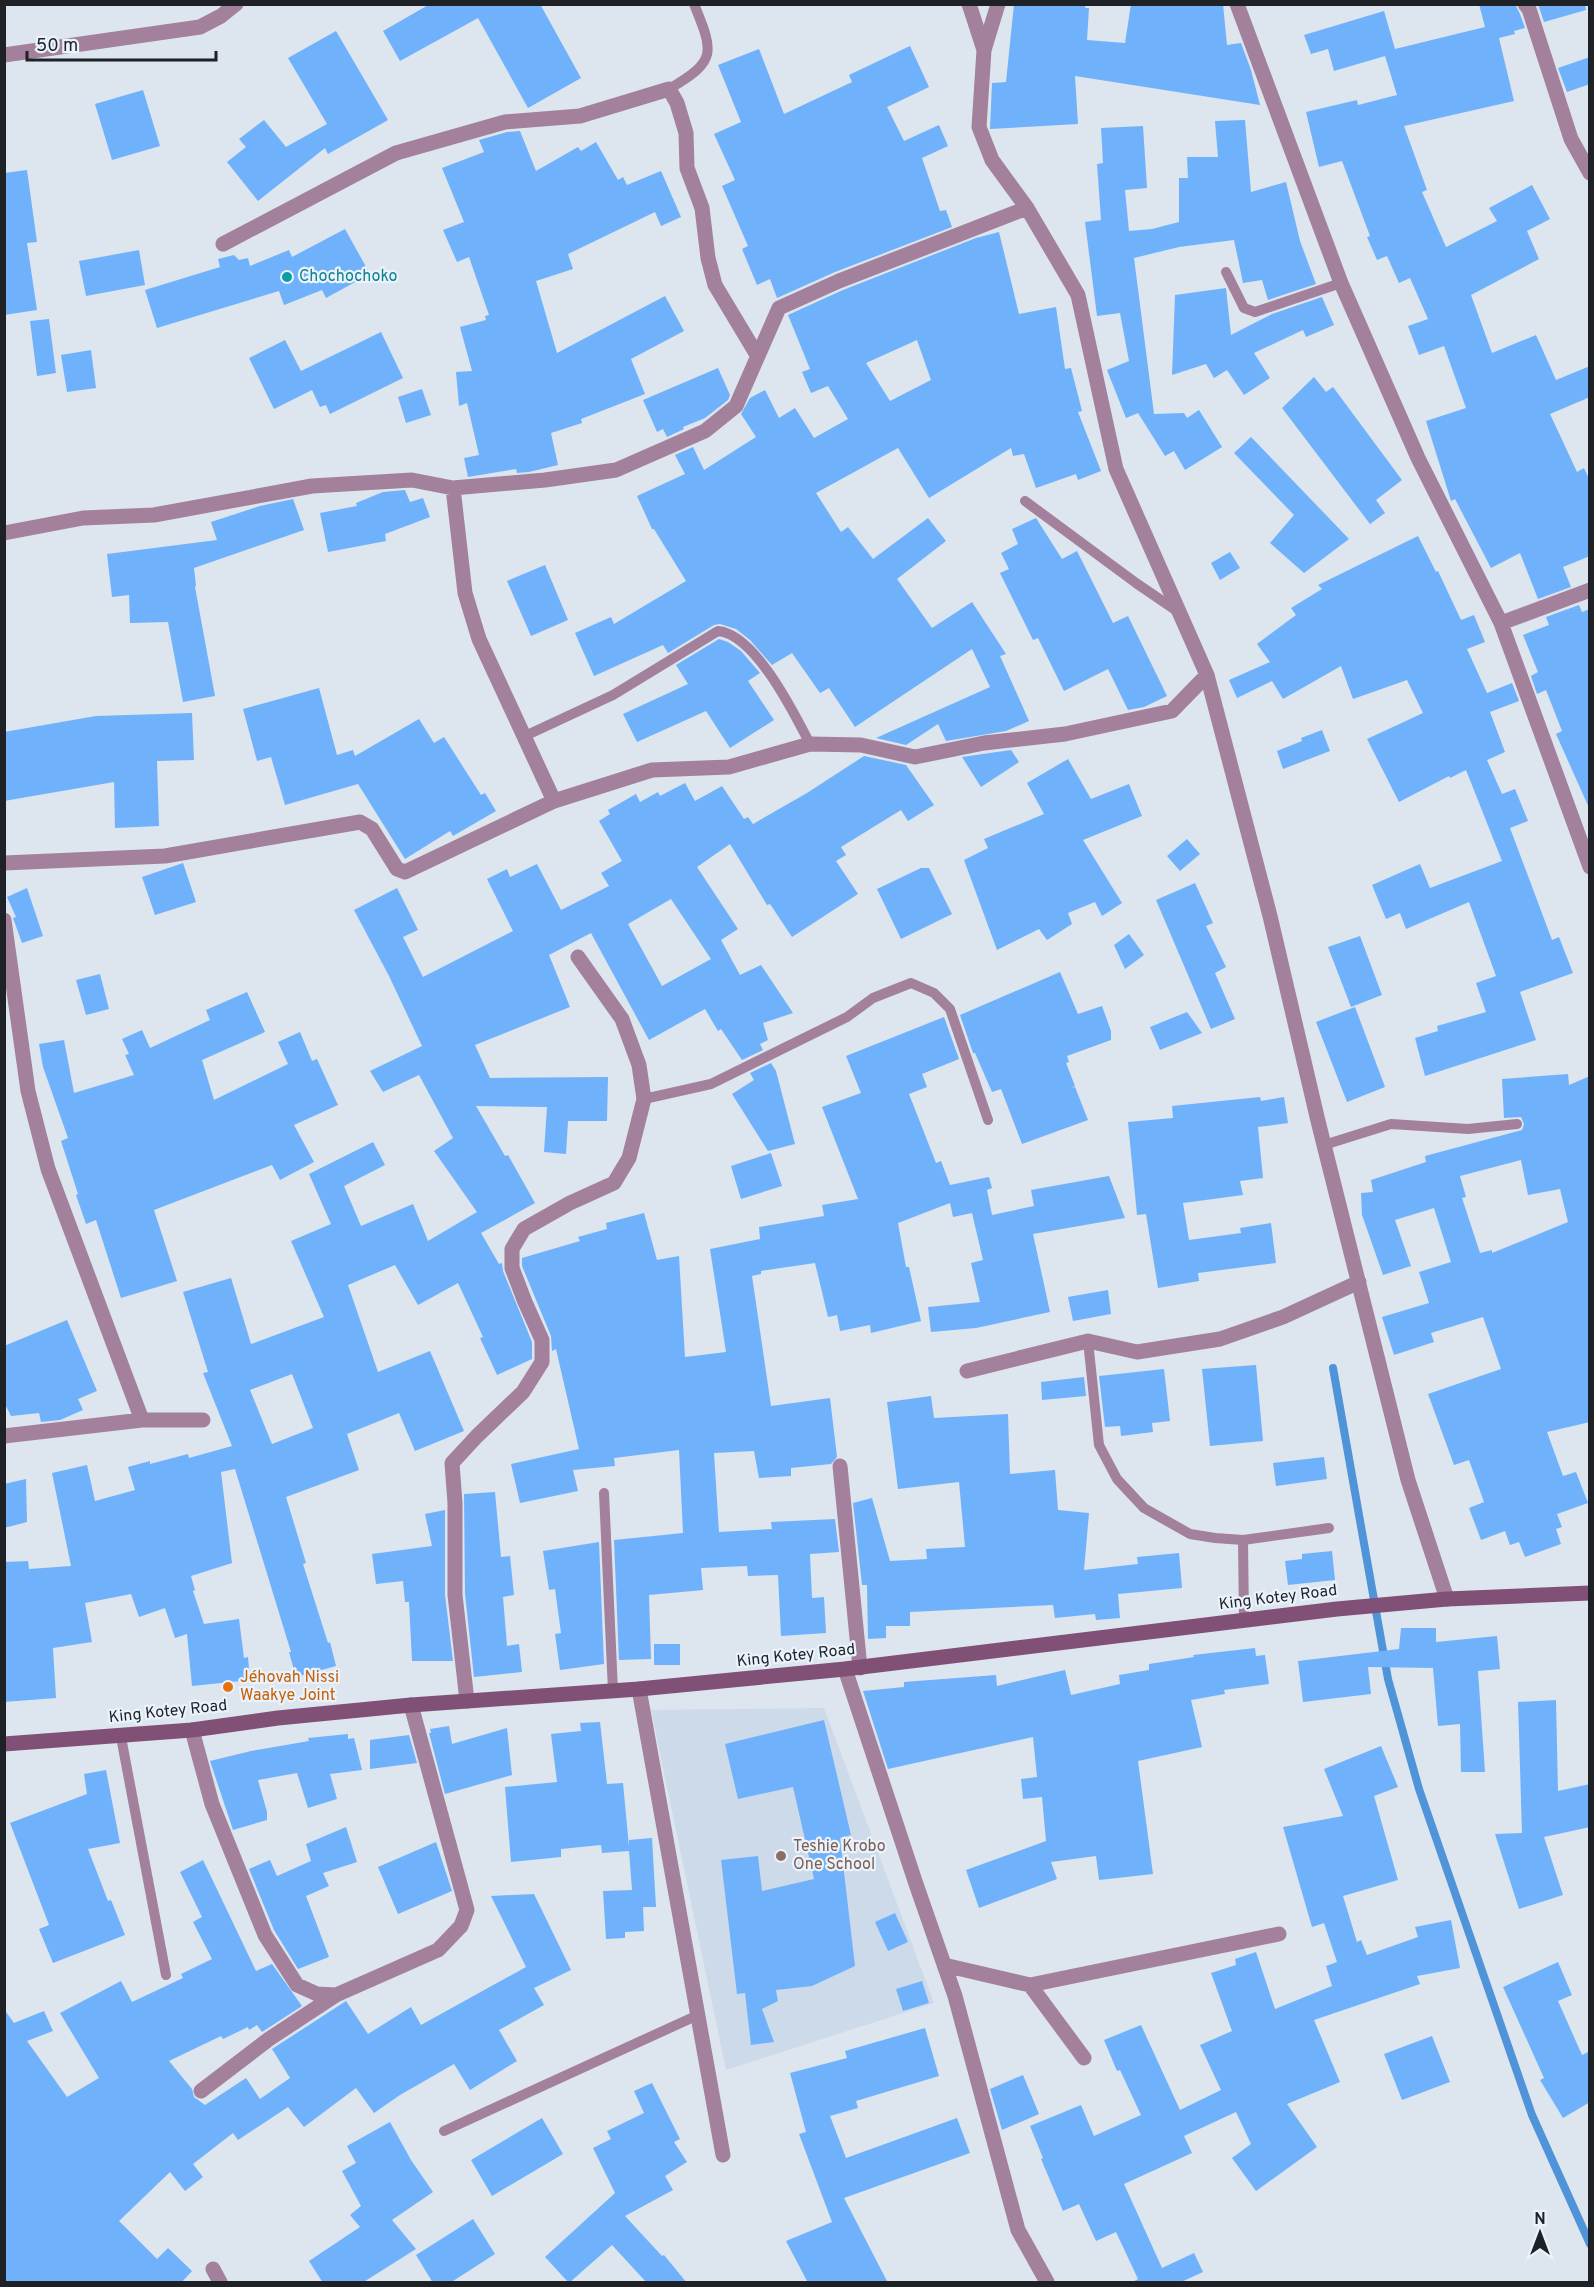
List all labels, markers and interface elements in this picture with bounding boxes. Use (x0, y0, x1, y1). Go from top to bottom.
scale bar (27, 24, 216, 62)
text: 50 m (36, 35, 78, 58)
place label: Chochochoko (299, 267, 397, 287)
marker: Chochochoko (280, 270, 294, 284)
street label: King Kotey Road (1218, 1581, 1338, 1615)
street label: King Kotey Road (736, 1640, 856, 1672)
place label: Jéhovah Nissi Waakye Joint (240, 1668, 339, 1706)
marker: Jéhovah Nissi Waakye Joint (221, 1680, 235, 1694)
street label: King Kotey Road (108, 1696, 228, 1728)
place label: Teshie Krobo One School (793, 1837, 886, 1875)
marker: Teshie Krobo One School (774, 1849, 788, 1863)
north arrow (1510, 2203, 1570, 2263)
text: N (1534, 2210, 1546, 2230)

